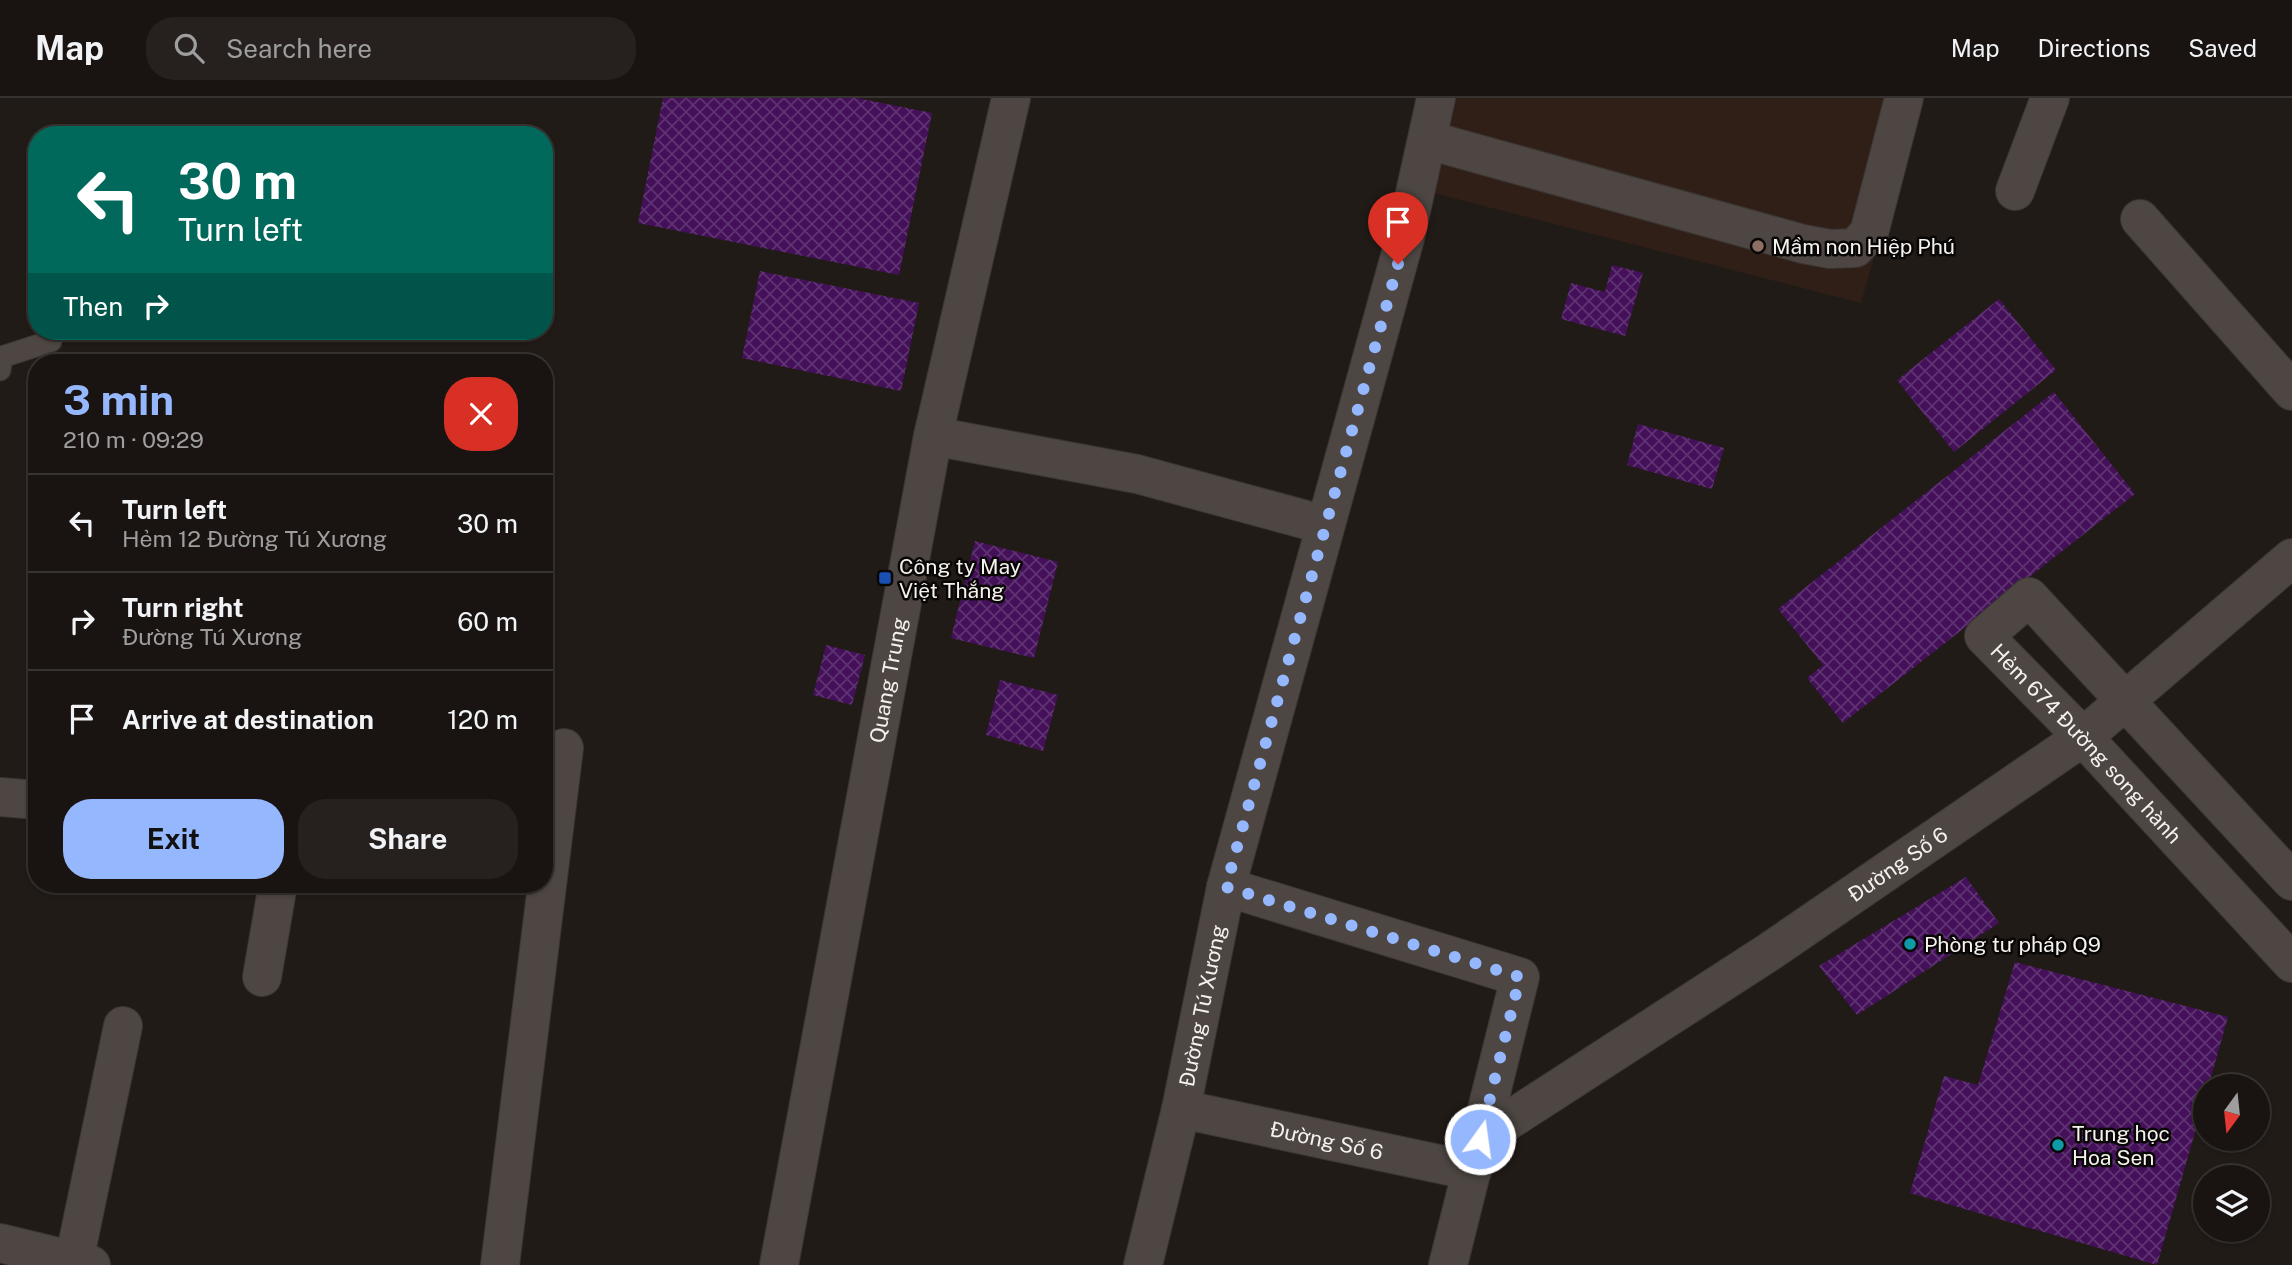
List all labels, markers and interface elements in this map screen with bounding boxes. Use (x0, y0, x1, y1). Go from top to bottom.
search box (146, 17, 636, 80)
text: Map (35, 29, 104, 67)
icon: search (170, 29, 208, 67)
text: Search here (226, 33, 372, 64)
text: Map (1951, 34, 2000, 62)
text: Directions (2038, 34, 2150, 62)
text: Saved (2188, 34, 2257, 62)
text: 30 m (178, 152, 297, 210)
icon: left (63, 154, 154, 245)
pin (1368, 192, 1428, 264)
icon: arrive (1379, 203, 1417, 241)
text: Turn left (178, 211, 303, 248)
place label: Mầm non Hiệp Phú (1772, 234, 1955, 259)
marker: Mầm non Hiệp Phú (1750, 238, 1766, 254)
icon: right (137, 287, 175, 325)
text: Then (63, 291, 123, 322)
text: 3 min (63, 375, 174, 424)
button: close (444, 377, 518, 451)
text: 210 m · 09:29 (63, 426, 204, 453)
text: Turn left (122, 494, 227, 525)
icon: left (63, 504, 101, 542)
text: 30 m (457, 508, 518, 539)
text: Hẻm 12 Đường Tú Xương (122, 525, 387, 552)
place label: Công ty May Việt Thắng (899, 554, 1021, 603)
marker: Công ty May Việt Thắng (877, 570, 893, 586)
text: Turn right (122, 592, 244, 623)
icon: right (63, 602, 101, 640)
text: 60 m (457, 606, 518, 637)
street label: Quang Trung (864, 615, 912, 745)
text: Đường Tú Xương (122, 623, 302, 650)
street label: Hẻm 674 Đường song hành (1986, 638, 2187, 848)
icon: arrive (63, 700, 101, 738)
text: Arrive at destination (122, 704, 374, 735)
text: 120 m (447, 704, 518, 735)
button: Exit (63, 799, 284, 879)
button: Share (298, 799, 518, 879)
street label: Đường Số 6 (1843, 821, 1952, 907)
street label: Đường Tú Xương (1173, 922, 1231, 1089)
place label: Phòng tư pháp Q9 (1924, 932, 2101, 957)
marker: Phòng tư pháp Q9 (1902, 936, 1918, 952)
north arrow (2193, 1074, 2270, 1152)
map controls (2193, 1074, 2270, 1242)
position arrow (1443, 1102, 1517, 1176)
street label: Đường Số 6 (1268, 1116, 1386, 1164)
place label: Trung học Hoa Sen (2072, 1121, 2170, 1170)
marker: Trung học Hoa Sen (2050, 1137, 2066, 1153)
button: layers (2193, 1165, 2270, 1242)

